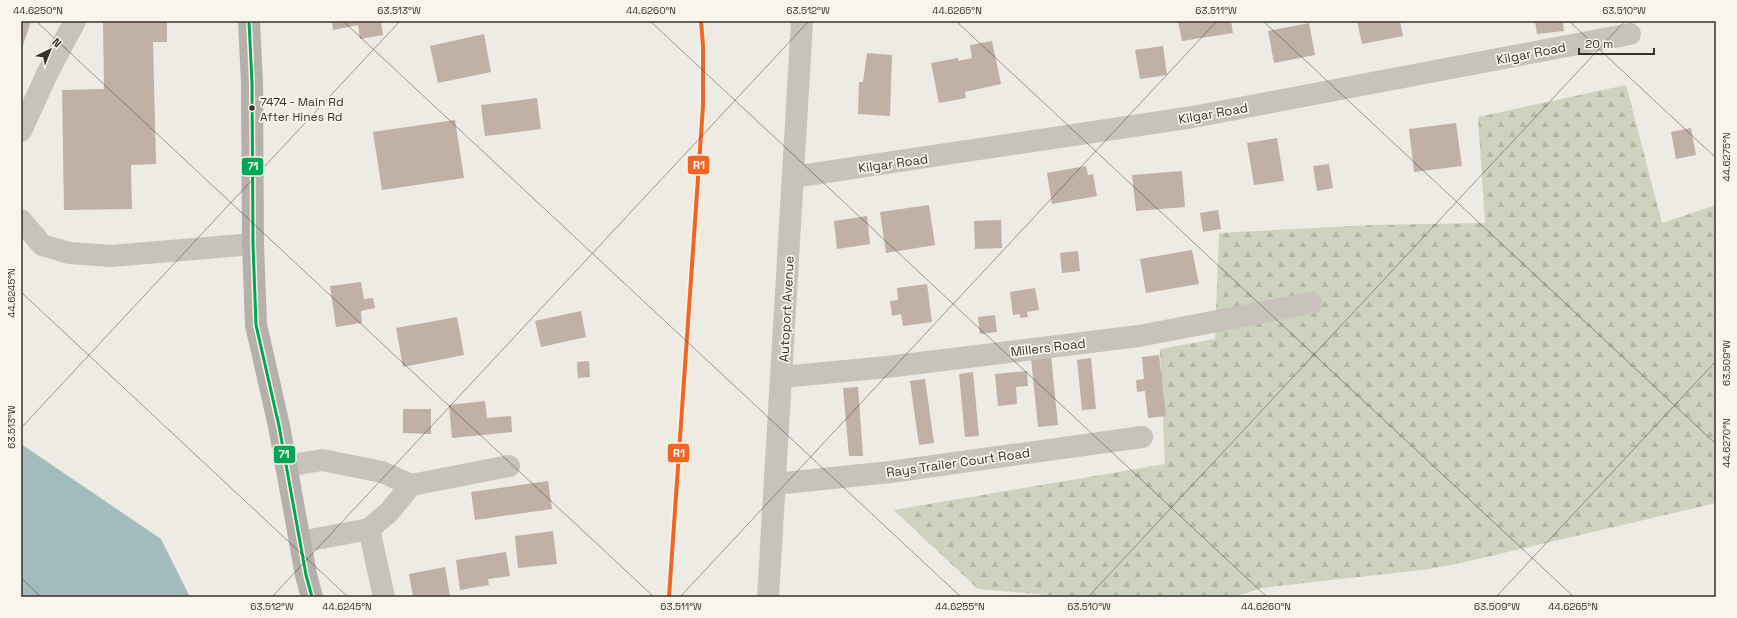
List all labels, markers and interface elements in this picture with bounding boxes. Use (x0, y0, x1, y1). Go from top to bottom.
text: 44.6250°N (13, 4, 63, 17)
text: 63.513°W (377, 4, 421, 17)
text: 44.6260°N (626, 4, 676, 17)
text: 63.512°W (786, 4, 830, 17)
text: 44.6265°N (932, 4, 982, 17)
text: 63.511°W (1195, 4, 1237, 17)
text: 63.510°W (1602, 4, 1646, 17)
north arrow (30, 30, 70, 70)
scale bar (1579, 30, 1654, 56)
text: N (49, 35, 64, 50)
text: 20 m (1585, 36, 1613, 52)
street label: Kilgar Road (1495, 38, 1567, 69)
place label: 7474 - Main Rd After Hines Rd (260, 94, 344, 125)
street label: Kilgar Road (1177, 99, 1249, 128)
marker: 7474 - Main Rd After Hines Rd (247, 103, 257, 113)
text: 44.6275°N (1720, 132, 1733, 182)
street label: Kilgar Road (857, 150, 929, 177)
line badge: R1 (687, 155, 710, 175)
line badge: 71 (241, 157, 264, 176)
text: R1 (693, 158, 705, 172)
text: 71 (248, 159, 258, 173)
street label: Autoport Avenue (775, 256, 798, 363)
text: 44.6245°N (5, 268, 18, 318)
street label: Millers Road (1010, 334, 1087, 361)
text: 63.509°W (1720, 340, 1733, 386)
text: 63.513°W (5, 405, 18, 449)
text: 44.6270°N (1720, 418, 1733, 468)
line badge: R1 (667, 443, 690, 463)
street label: Rays Trailer Court Road (885, 444, 1031, 481)
line badge: 71 (273, 445, 296, 464)
text: R1 (673, 446, 685, 460)
text: 71 (279, 447, 289, 461)
text: 63.512°W (250, 600, 294, 613)
text: 44.6245°N (322, 600, 372, 613)
text: 63.511°W (660, 600, 702, 613)
text: 44.6255°N (935, 600, 985, 613)
text: 63.510°W (1067, 600, 1111, 613)
text: 44.6260°N (1241, 600, 1291, 613)
text: 63.509°W (1474, 600, 1520, 613)
text: 44.6265°N (1548, 600, 1598, 613)

